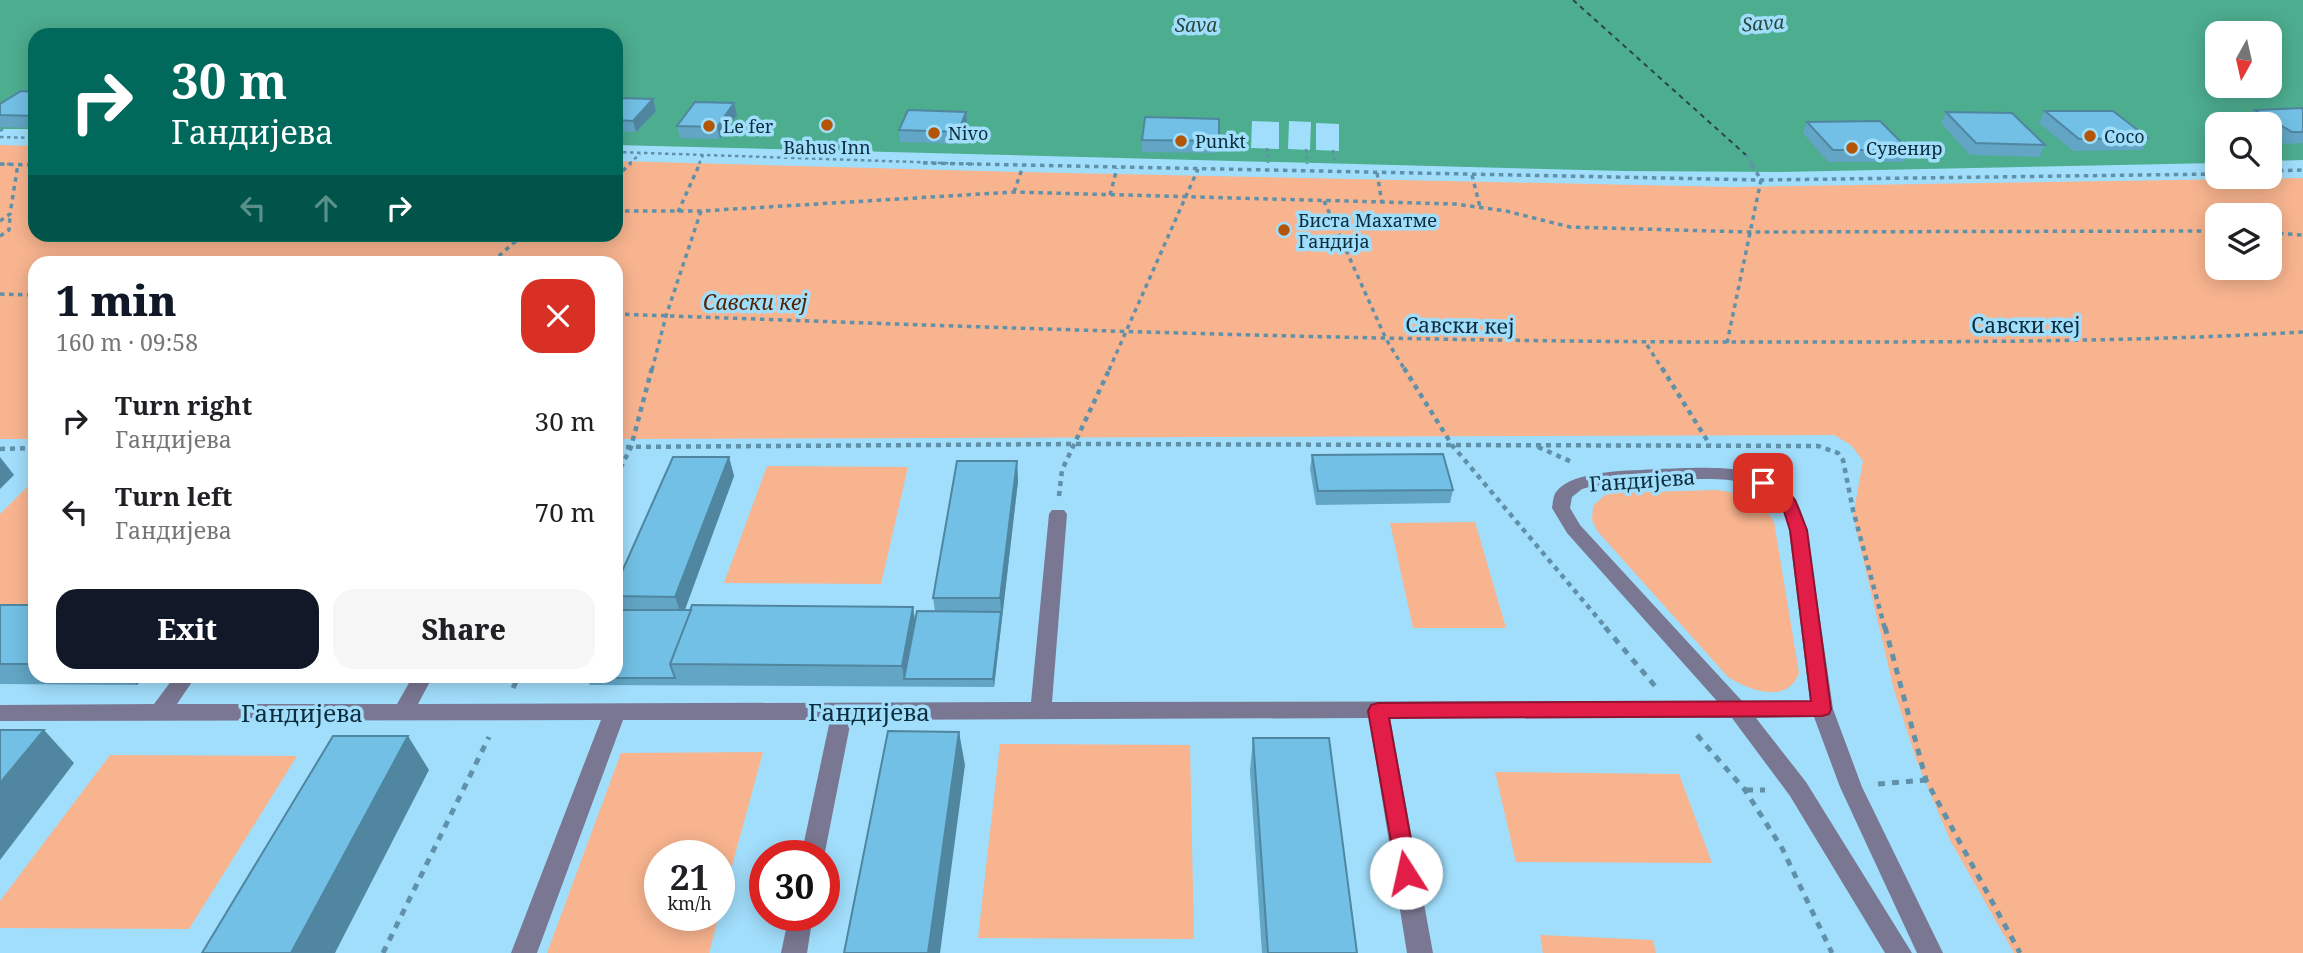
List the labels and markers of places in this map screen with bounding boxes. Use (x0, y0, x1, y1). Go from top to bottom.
place label: Le fer (723, 114, 774, 138)
marker: Bahus Inn (819, 117, 835, 133)
marker: Le fer (701, 118, 717, 134)
place label: Nivo (948, 121, 988, 145)
place label: Coco (2104, 124, 2145, 148)
marker: Nivo (926, 125, 942, 141)
marker: Coco (2082, 128, 2098, 144)
place label: Punkt (1195, 129, 1246, 153)
marker: Punkt (1173, 133, 1189, 149)
place label: Bahus Inn (783, 135, 871, 159)
place label: Сувенир (1866, 136, 1943, 160)
marker: Сувенир (1844, 140, 1860, 156)
place label: Биста Махатме Гандија (1298, 208, 1437, 253)
marker: Биста Махатме Гандија (1276, 222, 1292, 238)
pin (1733, 453, 1793, 513)

